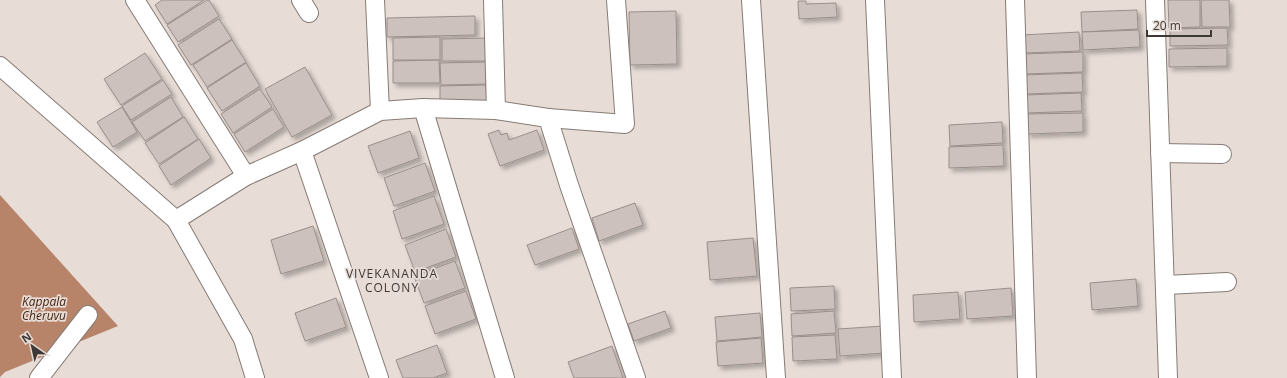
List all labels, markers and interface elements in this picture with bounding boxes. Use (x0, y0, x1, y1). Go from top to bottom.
scale bar (1147, 12, 1211, 38)
text: 20 m (1153, 17, 1181, 34)
district label: VIVEKANANDA COLONY (346, 265, 438, 296)
water label: Kappala Cheruvu (22, 293, 66, 324)
north arrow (12, 326, 52, 366)
text: N (18, 329, 34, 346)

